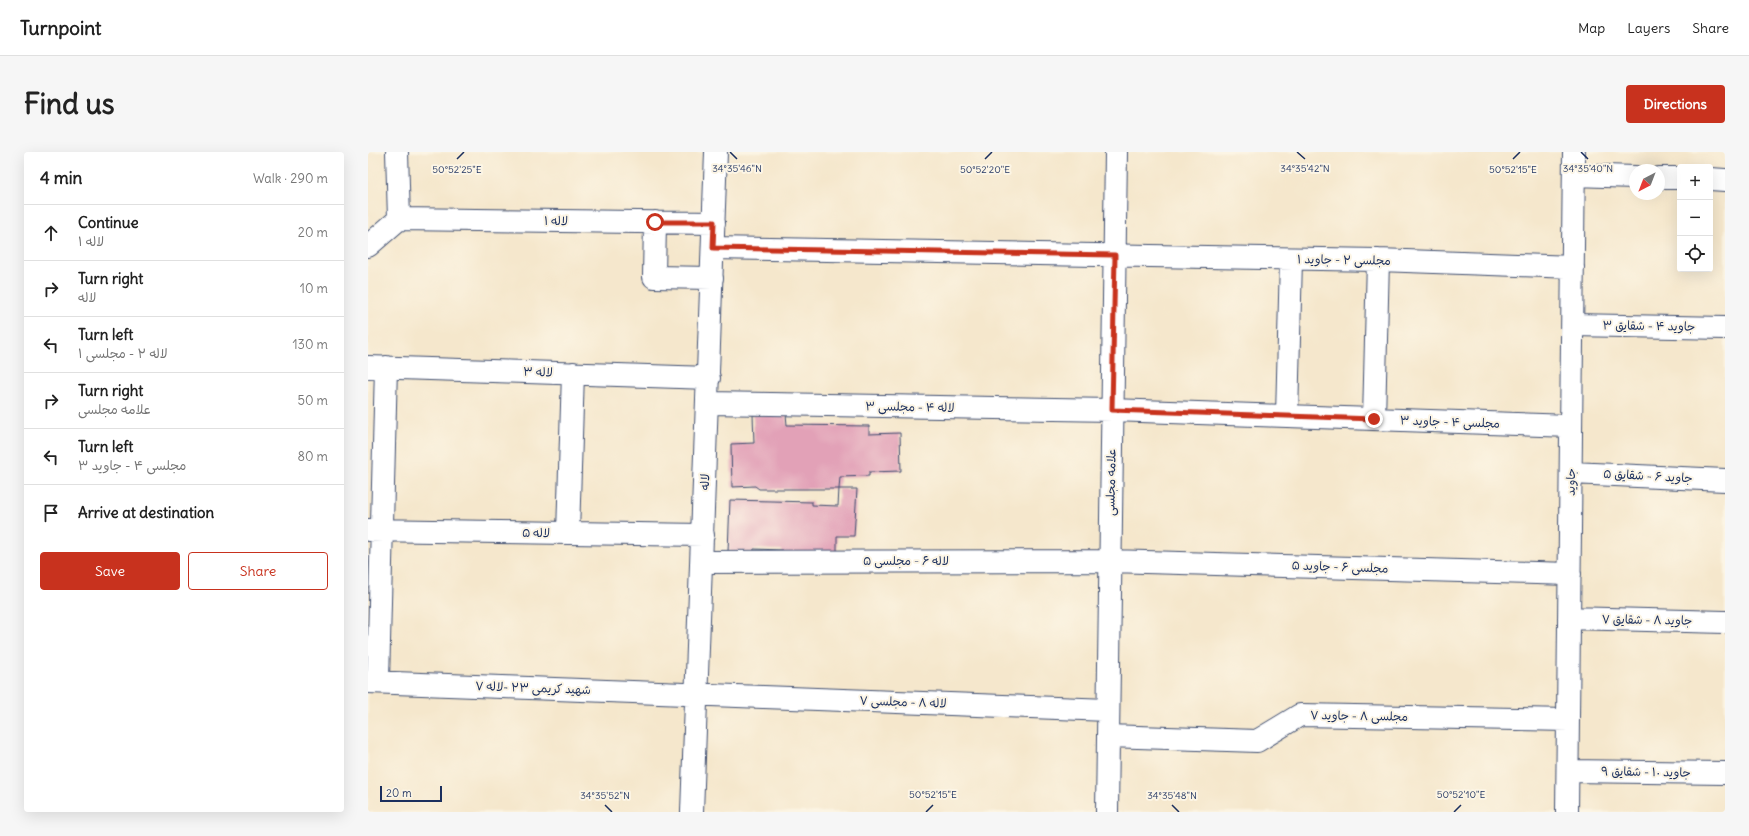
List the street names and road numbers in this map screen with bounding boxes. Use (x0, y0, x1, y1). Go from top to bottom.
street label: لاله ۱ (544, 213, 568, 228)
street label: مجلسی ۲ - جاوید ۱ (1297, 251, 1391, 269)
street label: جاوید ۴ - شقایق ۳ (1602, 317, 1696, 335)
street label: لاله ۳ (523, 363, 553, 380)
street label: لاله ۴ - مجلسی ۳ (865, 398, 955, 416)
street label: مجلسی ۴ - جاوید ۳ (1400, 412, 1500, 432)
street label: علامه مجلسی (1102, 448, 1120, 516)
street label: جاوید ۶ - شقایق ۵ (1603, 466, 1693, 486)
street label: جاوید (1563, 468, 1579, 496)
street label: لاله (697, 473, 712, 491)
street label: لاله ۵ (522, 525, 550, 540)
street label: لاله ۶ - مجلسی ۵ (863, 553, 949, 569)
street label: مجلسی ۶ - جاوید ۵ (1291, 557, 1389, 577)
street label: جاوید ۸ - شقایق ۷ (1601, 611, 1693, 629)
street label: شهید کریمی ۲۳ -لاله ۷ (475, 678, 591, 698)
street label: لاله ۸ - مجلسی ۷ (859, 692, 947, 712)
street label: مجلسی ۸ - جاوید ۷ (1310, 707, 1408, 725)
street label: جاوید ۱۰ - شقایق ۹ (1601, 763, 1691, 781)

